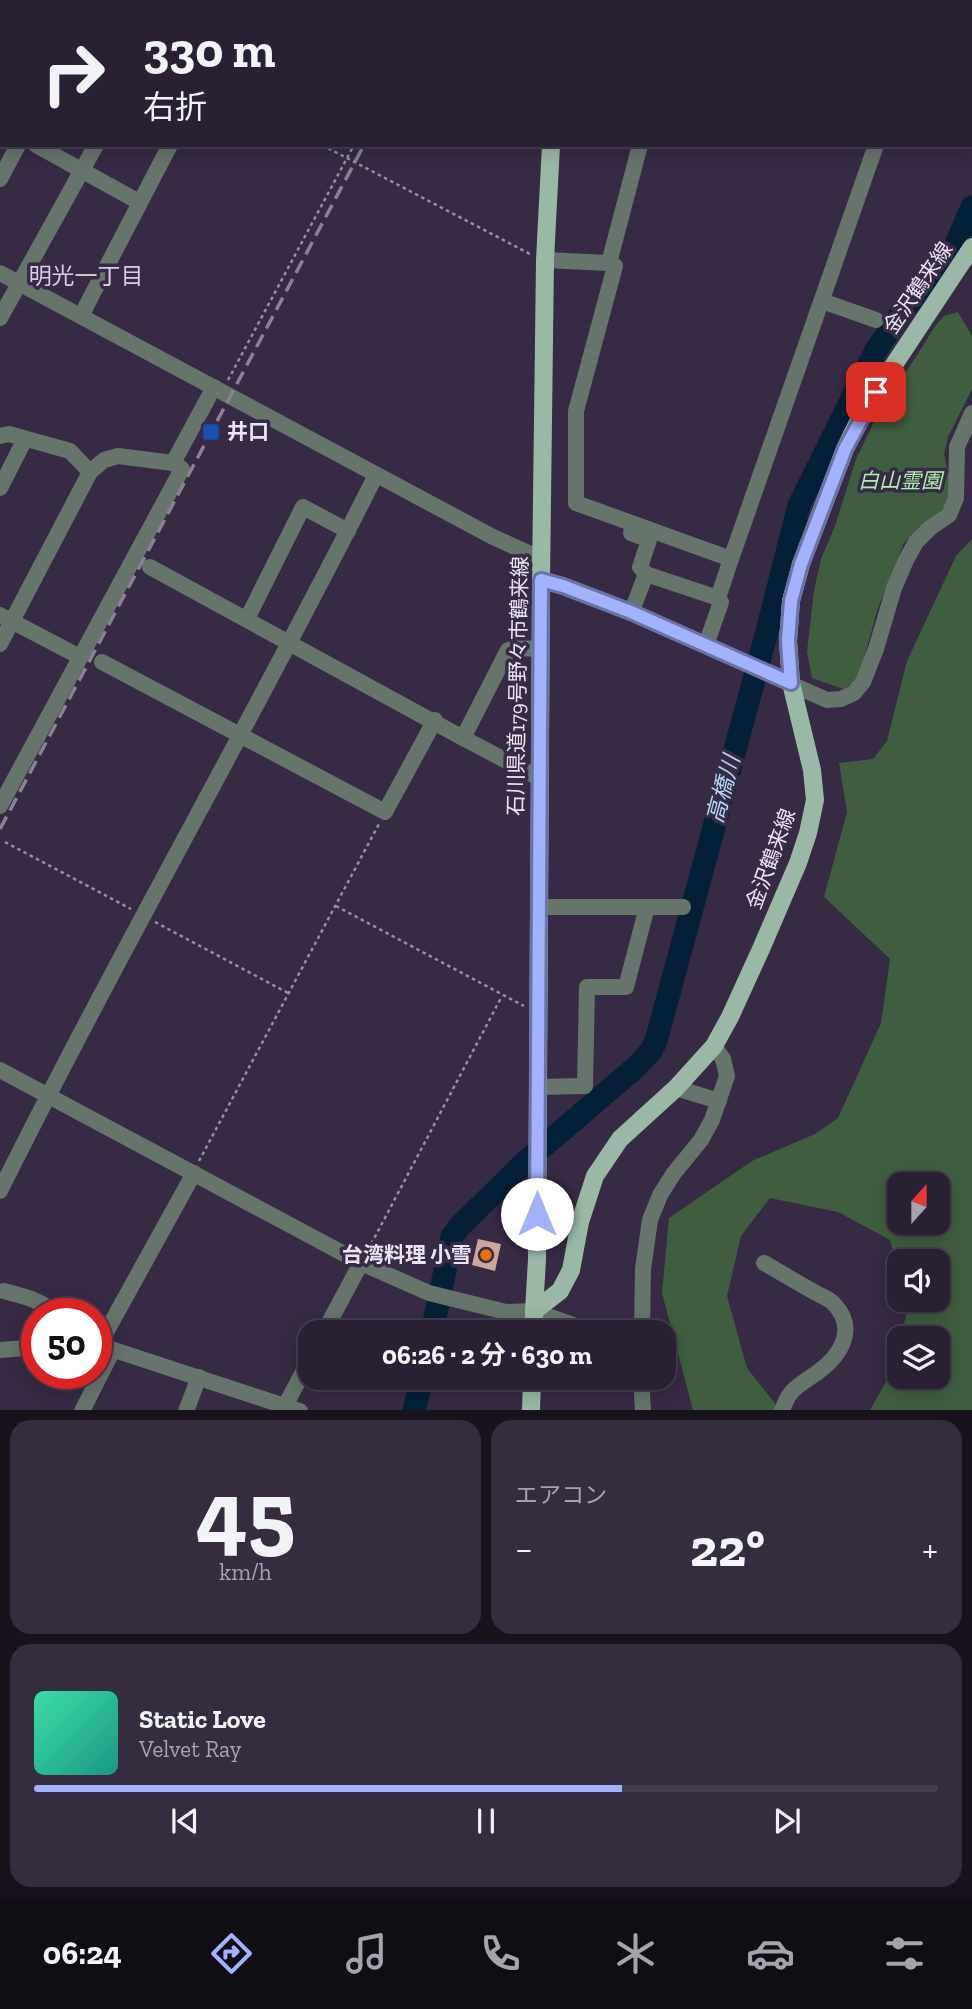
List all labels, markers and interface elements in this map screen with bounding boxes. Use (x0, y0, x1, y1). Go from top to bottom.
text: 330 m (143, 21, 276, 80)
icon: right (28, 28, 119, 119)
text: 右折 (143, 88, 207, 126)
street label: 金沢鶴来線 (878, 237, 957, 338)
district label: 明光一丁目 (29, 262, 144, 290)
pin (846, 362, 906, 422)
icon: arrive (857, 373, 895, 411)
place label: 井口 (227, 419, 269, 444)
marker: 井口 (201, 422, 221, 442)
park label: 白山霊園 (858, 468, 945, 493)
street label: 石川県道179号野々市鶴来線 (503, 556, 532, 816)
water label: 高橋川 (701, 749, 746, 826)
street label: 金沢鶴来線 (741, 805, 800, 912)
north arrow (887, 1172, 950, 1236)
map controls (887, 1172, 950, 1389)
position arrow (500, 1177, 574, 1251)
place label: 台湾料理 小雪 (342, 1242, 472, 1267)
marker: 台湾料理 小雪 (478, 1247, 494, 1263)
button: sound (887, 1249, 950, 1312)
speed limit sign: 50 (21, 1298, 112, 1389)
button: layers (887, 1326, 950, 1389)
text: 06:26 · 2 分 · 630 m (382, 1339, 592, 1371)
text: 45 (196, 1458, 295, 1567)
text: エアコン (515, 1481, 607, 1509)
text: 22° (690, 1517, 765, 1579)
text: − (515, 1526, 533, 1572)
text: + (922, 1526, 938, 1572)
text: km/h (219, 1558, 272, 1586)
text: Static Love (139, 1703, 266, 1735)
text: Velvet Ray (139, 1735, 241, 1763)
icon: previous (166, 1802, 204, 1840)
icon: pause (467, 1802, 505, 1840)
icon: next (768, 1802, 806, 1840)
icon: directions (207, 1929, 256, 1978)
icon: music (342, 1929, 391, 1978)
icon: phone (476, 1929, 525, 1978)
icon: climate (611, 1929, 660, 1978)
icon: car (746, 1929, 795, 1978)
icon: filters (880, 1929, 929, 1978)
text: 06:24 (43, 1934, 122, 1972)

